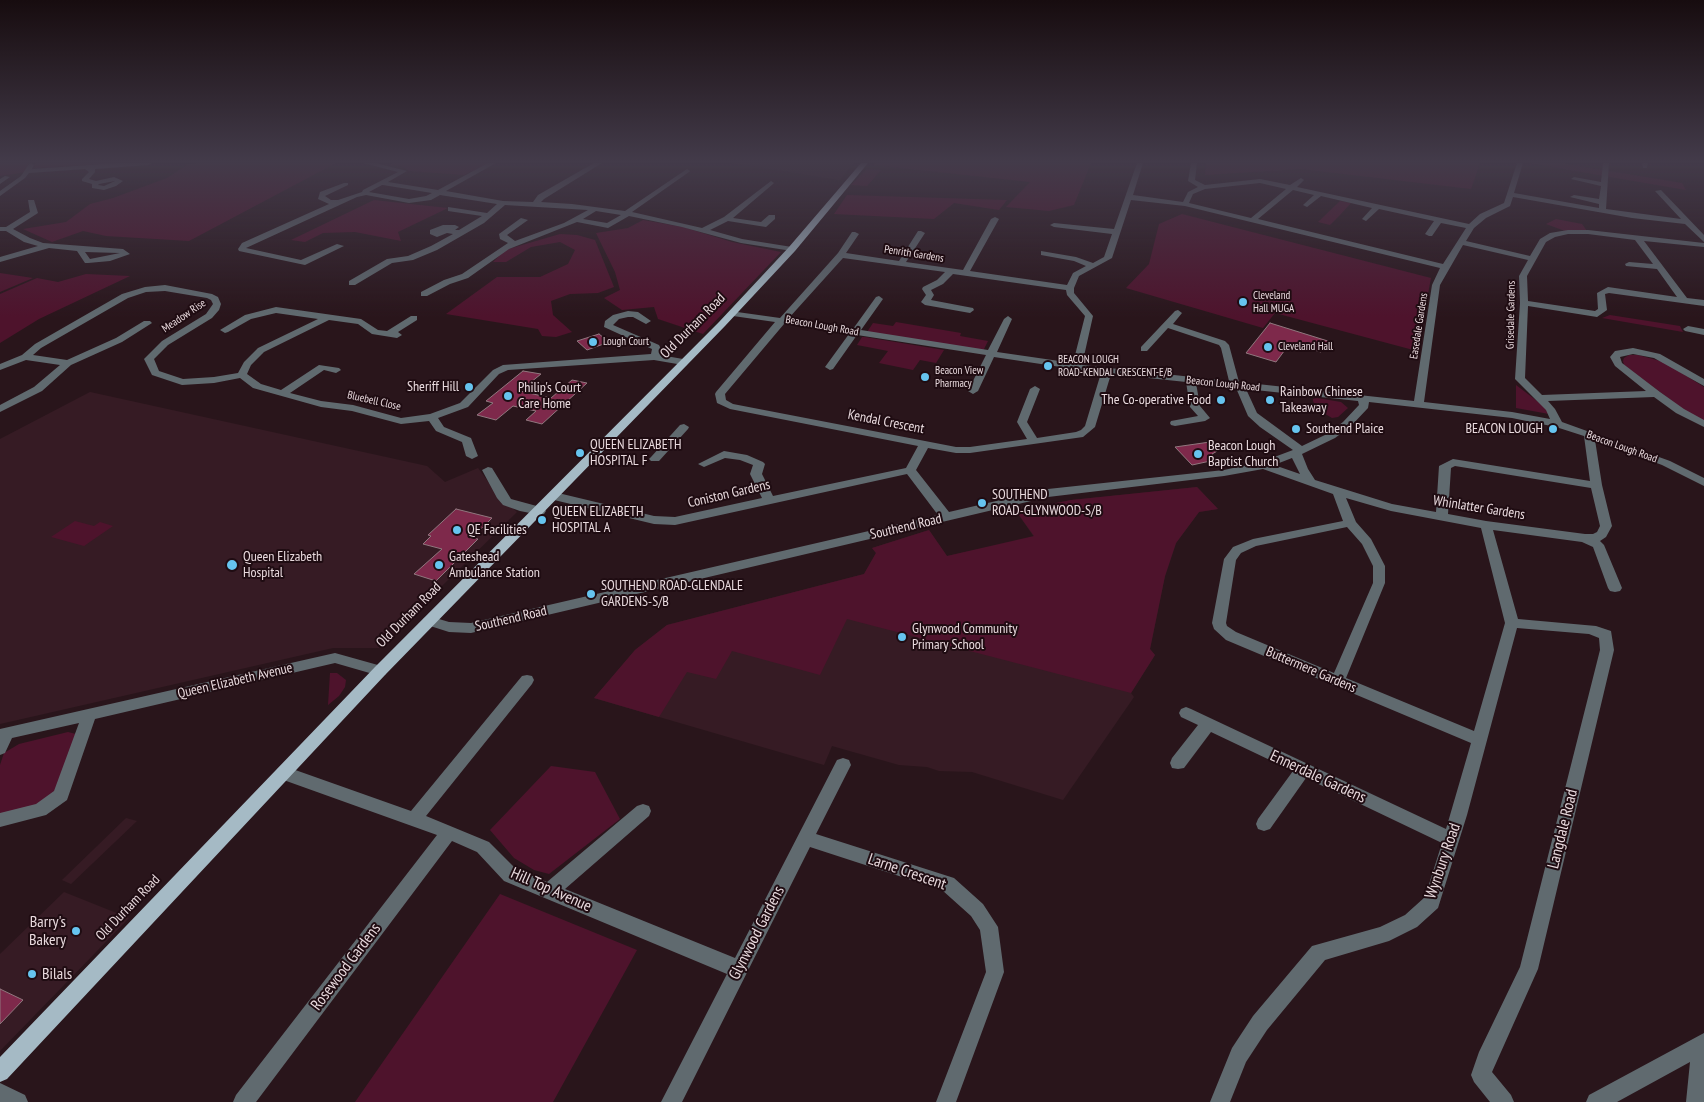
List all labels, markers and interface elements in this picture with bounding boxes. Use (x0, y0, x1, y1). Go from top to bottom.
street label: Penrith Gardens (883, 243, 945, 265)
street label: Grisedale Gardens (1504, 281, 1518, 349)
place label: Cleveland Hall MUGA (1253, 289, 1294, 315)
street label: Old Durham Road (657, 290, 729, 362)
street label: Easedale Gardens (1407, 292, 1431, 360)
marker: Cleveland Hall MUGA (1237, 296, 1249, 308)
street label: Meadow Rise (160, 297, 208, 335)
street label: Beacon Lough Road (784, 313, 860, 339)
place label: Lough Court (603, 335, 649, 349)
marker: Lough Court (587, 336, 599, 348)
place label: Cleveland Hall (1278, 340, 1333, 354)
marker: Cleveland Hall (1262, 341, 1274, 353)
place label: BEACON LOUGH ROAD-KENDAL CRESCENT-E/B (1058, 353, 1172, 379)
marker: BEACON LOUGH ROAD-KENDAL CRESCENT-E/B (1042, 360, 1054, 372)
place label: Beacon View Pharmacy (935, 364, 983, 390)
marker: Beacon View Pharmacy (919, 371, 931, 383)
street label: Beacon Lough Road (1185, 374, 1261, 394)
place label: Sheriff Hill (407, 379, 459, 395)
place label: Philip's Court Care Home (518, 380, 581, 412)
marker: Sheriff Hill (463, 381, 475, 393)
place label: Rainbow Chinese Takeaway (1280, 384, 1363, 417)
street label: Bluebell Close (346, 388, 402, 414)
marker: Philip's Court Care Home (502, 390, 514, 402)
place label: The Co-operative Food (1101, 392, 1211, 408)
marker: The Co-operative Food (1215, 394, 1227, 406)
marker: Rainbow Chinese Takeaway (1264, 394, 1276, 406)
street label: Kendal Crescent (846, 406, 926, 438)
place label: Southend Plaice (1306, 421, 1384, 437)
place label: BEACON LOUGH (1465, 421, 1543, 437)
marker: Southend Plaice (1290, 423, 1302, 435)
marker: BEACON LOUGH (1547, 423, 1559, 435)
street label: Beacon Lough Road (1585, 428, 1659, 466)
place label: QUEEN ELIZABETH HOSPITAL F (590, 437, 681, 470)
place label: Beacon Lough Baptist Church (1208, 438, 1278, 471)
marker: QUEEN ELIZABETH HOSPITAL F (574, 447, 586, 459)
marker: Beacon Lough Baptist Church (1192, 448, 1204, 460)
street label: Coniston Gardens (686, 476, 772, 512)
place label: SOUTHEND ROAD-GLYNWOOD-S/B (992, 487, 1102, 520)
street label: Whinlatter Gardens (1432, 492, 1526, 524)
marker: SOUTHEND ROAD-GLYNWOOD-S/B (976, 497, 988, 509)
place label: QUEEN ELIZABETH HOSPITAL A (552, 504, 643, 536)
street label: Southend Road (869, 511, 943, 543)
marker: QUEEN ELIZABETH HOSPITAL A (536, 514, 548, 526)
place label: QE Facilities (467, 522, 527, 538)
marker: QE Facilities (451, 524, 463, 536)
place label: Queen Elizabeth Hospital (243, 549, 322, 582)
place label: Gateshead Ambulance Station (449, 549, 540, 582)
marker: Queen Elizabeth Hospital (225, 558, 239, 572)
marker: Gateshead Ambulance Station (433, 559, 445, 571)
place label: SOUTHEND ROAD-GLENDALE GARDENS-S/B (601, 578, 743, 610)
street label: Old Durham Road (373, 579, 445, 651)
marker: SOUTHEND ROAD-GLENDALE GARDENS-S/B (585, 588, 597, 600)
street label: Southend Road (474, 603, 548, 635)
place label: Glynwood Community Primary School (912, 621, 1017, 654)
marker: Glynwood Community Primary School (896, 631, 908, 643)
street label: Buttermere Gardens (1263, 643, 1359, 697)
street label: Queen Elizabeth Avenue (176, 660, 294, 702)
street label: Ennerdale Gardens (1267, 746, 1369, 808)
street label: Langdale Road (1544, 787, 1582, 871)
street label: Wynbury Road (1421, 821, 1465, 901)
street label: Larne Crescent (865, 850, 949, 894)
street label: Hill Top Avenue (508, 864, 594, 916)
street label: Old Durham Road (92, 872, 164, 944)
street label: Glynwood Gardens (725, 883, 789, 983)
place label: Barry's Bakery (29, 912, 66, 950)
street label: Rosewood Gardens (307, 920, 385, 1014)
marker: Barry's Bakery (70, 925, 82, 937)
place label: Bilals (42, 964, 72, 984)
marker: Bilals (26, 968, 38, 980)

